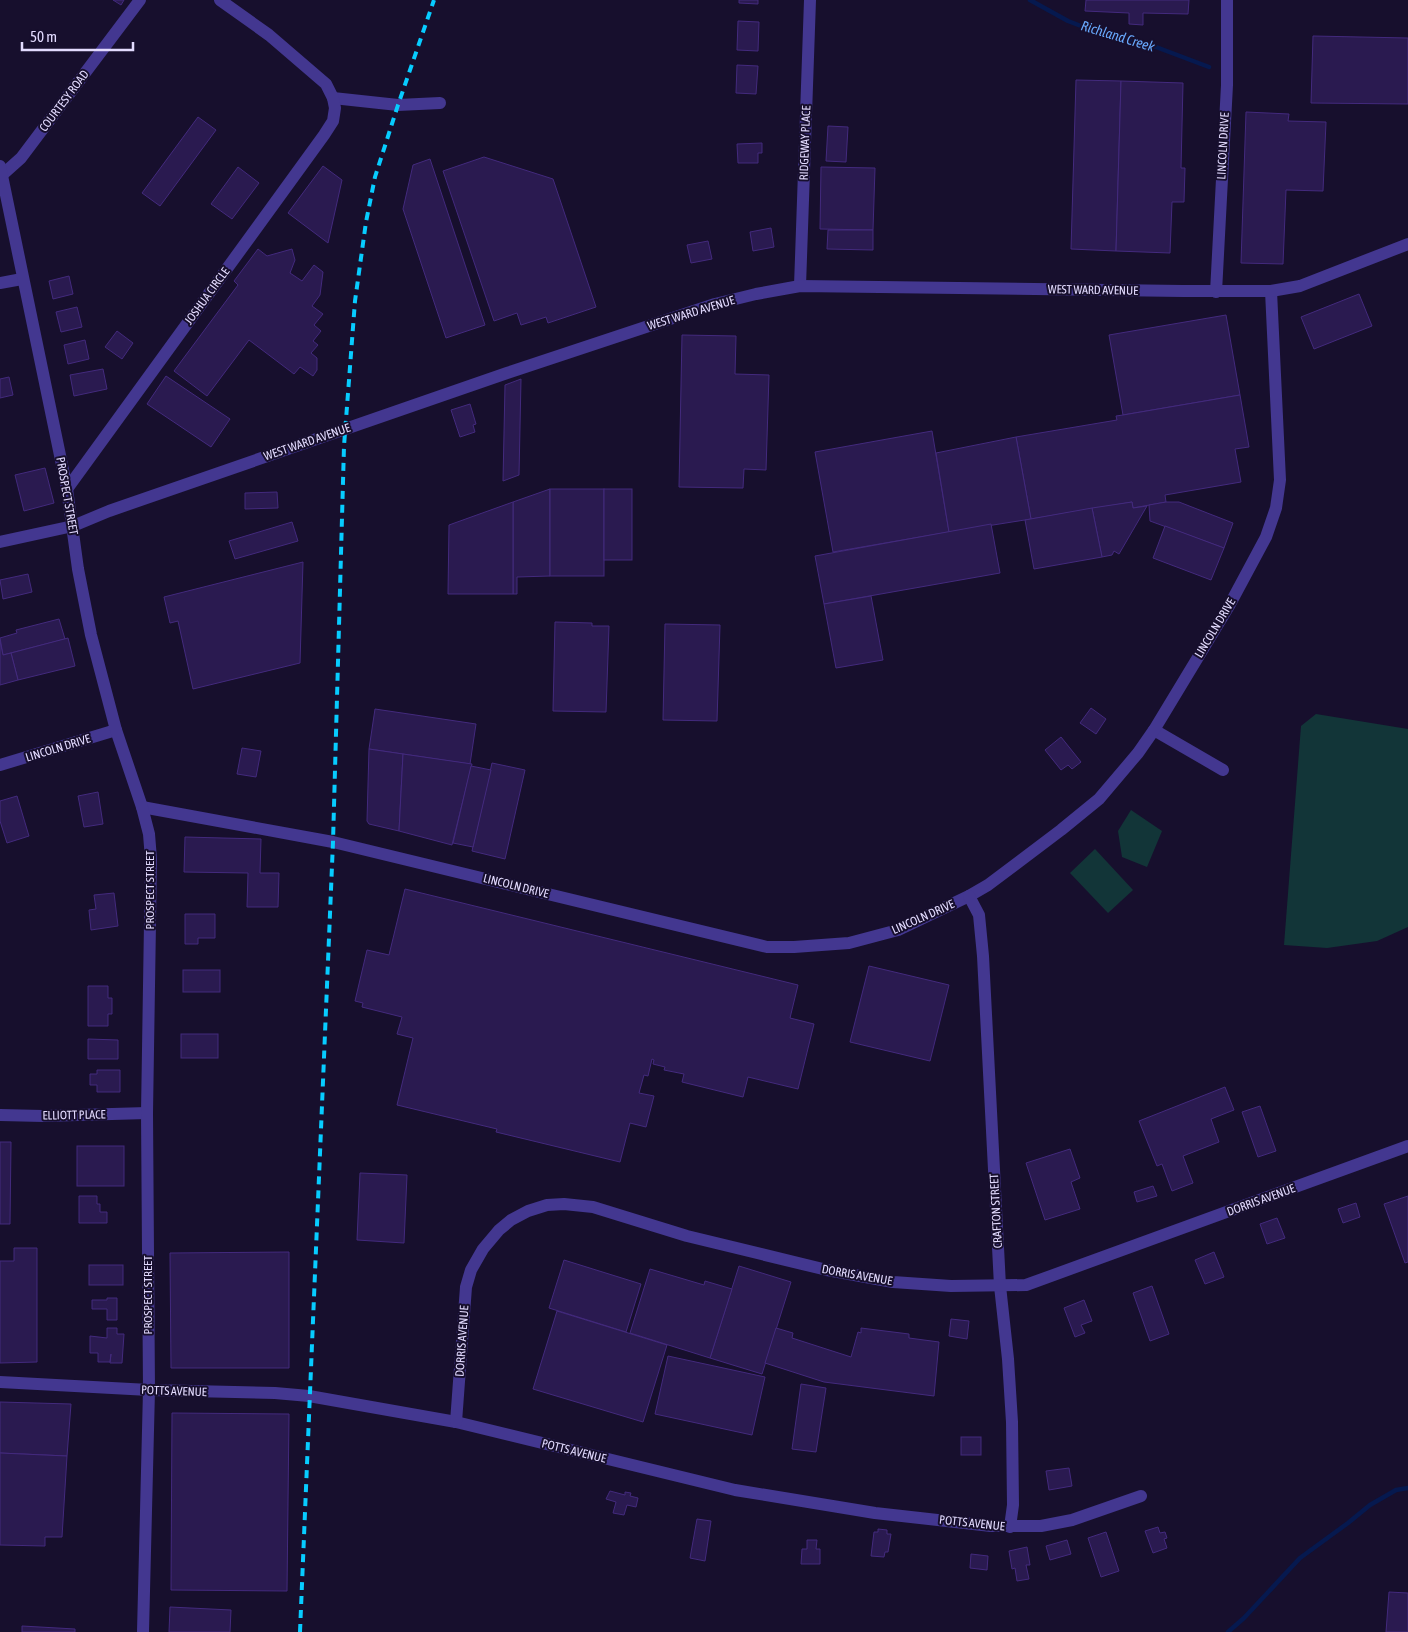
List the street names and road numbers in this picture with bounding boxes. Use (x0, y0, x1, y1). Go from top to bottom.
street label: COURTESY ROAD (36, 67, 92, 134)
street label: RIDGEWAY PLACE (797, 105, 813, 181)
street label: LINCOLN DRIVE (1214, 112, 1232, 180)
street label: JOSHUA CIRCLE (182, 265, 232, 327)
street label: WEST WARD AVENUE (1048, 282, 1138, 298)
street label: WEST WARD AVENUE (646, 293, 736, 333)
street label: WEST WARD AVENUE (262, 421, 352, 463)
street label: PROSPECT STREET (53, 456, 81, 537)
street label: LINCOLN DRIVE (1192, 596, 1238, 660)
street label: LINCOLN DRIVE (24, 731, 92, 765)
street label: PROSPECT STREET (143, 850, 157, 929)
street label: LINCOLN DRIVE (482, 871, 550, 901)
street label: LINCOLN DRIVE (890, 897, 956, 937)
street label: ELLIOTT PLACE (42, 1107, 106, 1123)
street label: CRAFTON STREET (987, 1173, 1005, 1249)
street label: DORRIS AVENUE (1225, 1181, 1297, 1219)
street label: PROSPECT STREET (141, 1255, 155, 1334)
street label: DORRIS AVENUE (821, 1262, 893, 1288)
street label: DORRIS AVENUE (453, 1305, 471, 1377)
street label: POTTS AVENUE (141, 1383, 207, 1399)
street label: POTTS AVENUE (540, 1436, 608, 1466)
street label: POTTS AVENUE (939, 1513, 1005, 1533)

